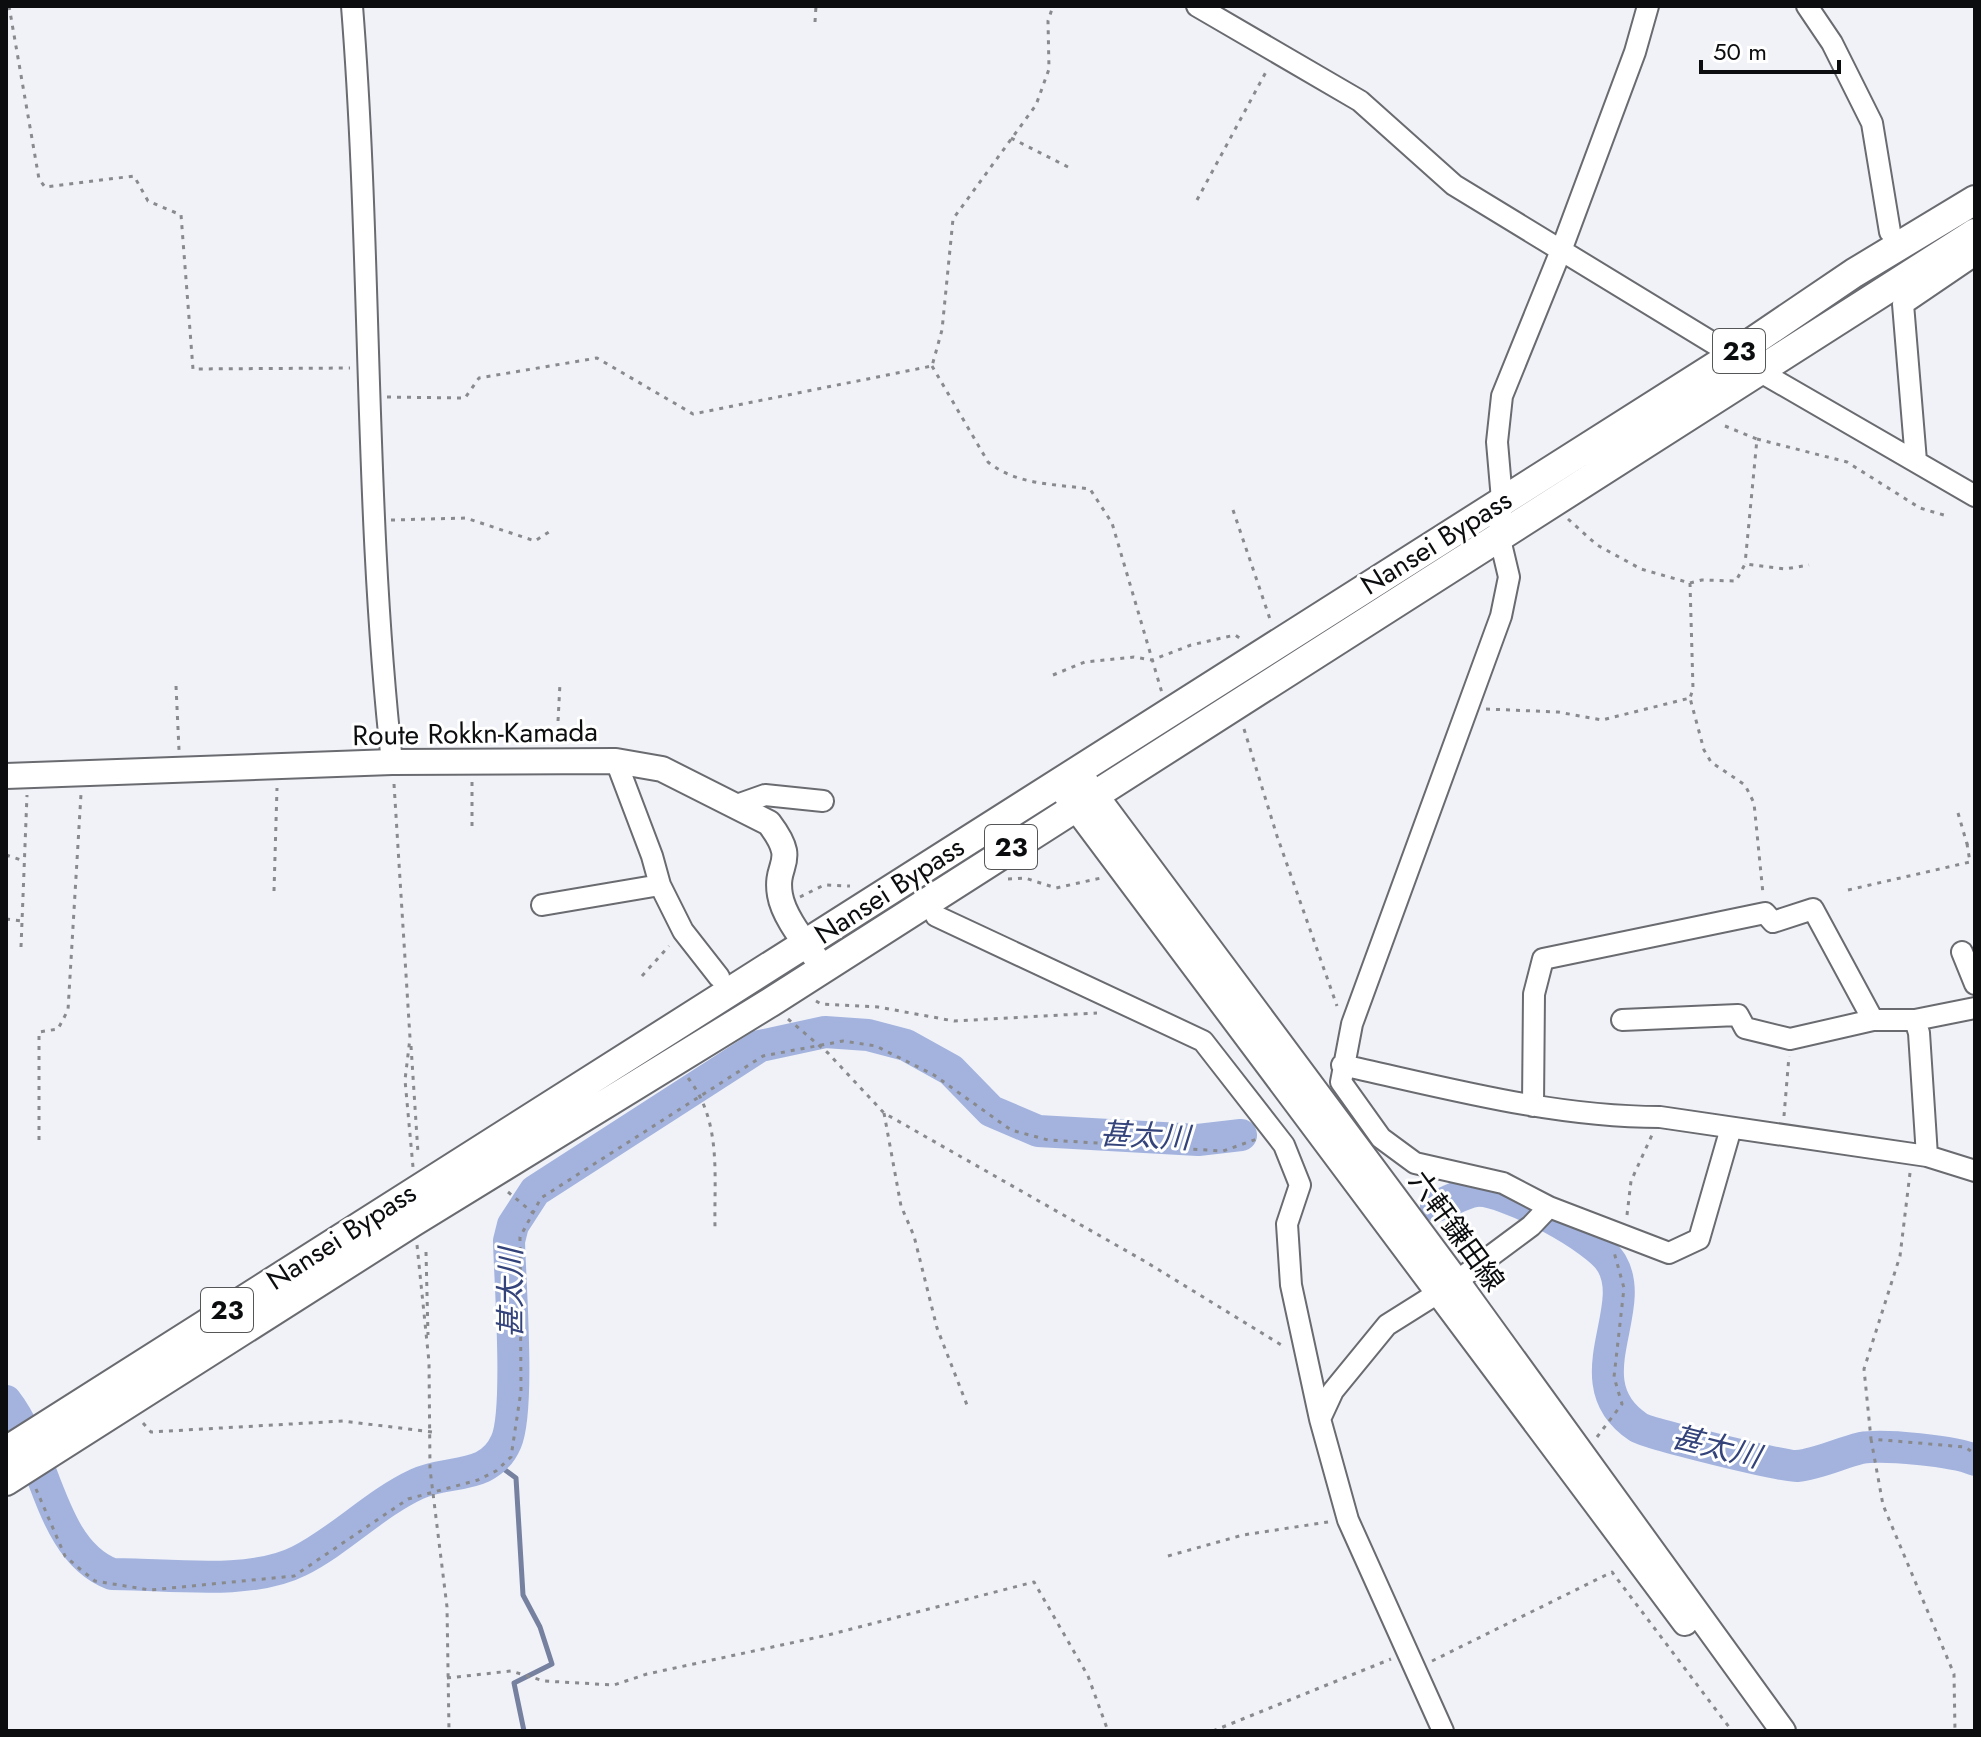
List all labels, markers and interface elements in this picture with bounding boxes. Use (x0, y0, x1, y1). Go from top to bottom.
scale bar (1701, 24, 1839, 74)
text: 50 m (1713, 34, 1767, 69)
road number: 23 (1713, 329, 1765, 373)
street label: Nansei Bypass (1353, 480, 1520, 605)
street label: Route Rokkn-Kamada (352, 711, 598, 756)
road number: 23 (985, 825, 1037, 869)
street label: Nansei Bypass (806, 827, 972, 954)
water label: 甚太川 (1099, 1112, 1194, 1159)
street label: 六軒鎌田線 (1399, 1163, 1514, 1300)
street label: Nansei Bypass (258, 1173, 424, 1300)
water label: 甚太川 (489, 1245, 532, 1338)
road number: 23 (201, 1288, 253, 1332)
water label: 甚太川 (1667, 1415, 1768, 1479)

